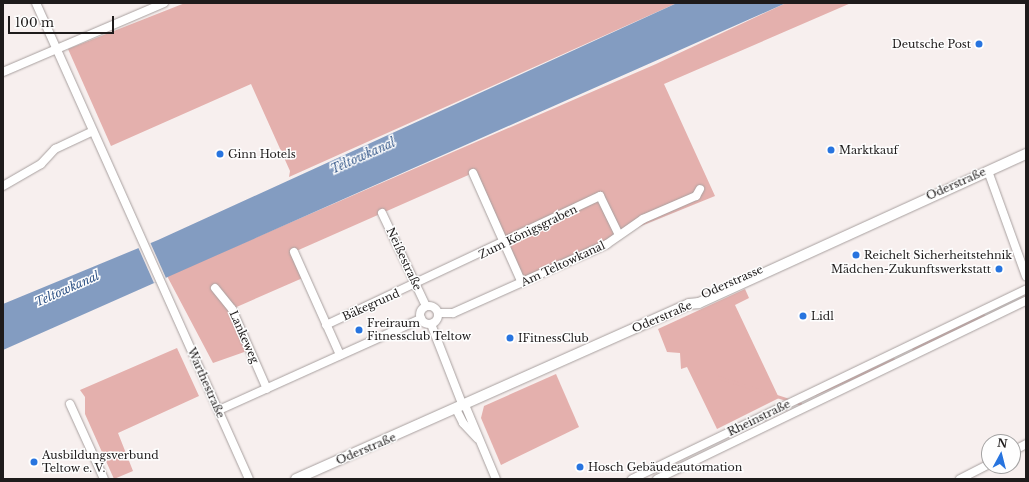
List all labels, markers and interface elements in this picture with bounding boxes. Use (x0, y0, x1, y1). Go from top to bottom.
scale bar (10, 8, 116, 34)
text: 100 m (15, 15, 54, 30)
place label: Deutsche Post (892, 37, 971, 51)
marker: Deutsche Post (974, 39, 984, 49)
water label: Teltowkanal (328, 135, 398, 177)
place label: Marktkauf (839, 143, 898, 157)
marker: Marktkauf (826, 145, 836, 155)
place label: Ginn Hotels (228, 147, 296, 161)
marker: Ginn Hotels (215, 149, 225, 159)
street label: Oderstraße (924, 165, 988, 203)
street label: Zum Königsgraben (477, 202, 579, 262)
street label: Neißestraße (384, 225, 424, 293)
street label: Am Teltowkanal (519, 239, 607, 289)
place label: Reichelt Sicherheitstehnik (864, 248, 1012, 262)
marker: Reichelt Sicherheitstehnik (851, 250, 861, 260)
place label: Mädchen-Zukunftswerkstatt (831, 262, 991, 276)
street label: Oderstrasse (699, 263, 765, 301)
marker: Mädchen-Zukunftswerkstatt (994, 264, 1004, 274)
water label: Teltowkanal (32, 268, 102, 310)
street label: Bäkegrund (340, 286, 402, 324)
street label: Oderstraße (630, 298, 694, 336)
street label: Lankeweg (227, 309, 261, 365)
place label: Lidl (811, 309, 834, 323)
marker: Lidl (798, 311, 808, 321)
place label: Freiraum Fitnessclub Teltow (367, 317, 471, 343)
marker: Freiraum Fitnessclub Teltow (354, 325, 364, 335)
place label: IFitnessClub (518, 331, 589, 345)
marker: IFitnessClub (505, 333, 515, 343)
street label: Warthestraße (185, 346, 227, 420)
street label: Rheinstraße (725, 397, 793, 439)
street label: Oderstraße (334, 430, 398, 468)
north arrow (981, 434, 1021, 474)
text: N (996, 436, 1008, 451)
place label: Ausbildungsverbund Teltow e. V. (42, 449, 159, 475)
marker: Ausbildungsverbund Teltow e. V. (29, 457, 39, 467)
place label: Hosch Gebäudeautomation (588, 460, 742, 474)
marker: Hosch Gebäudeautomation (575, 462, 585, 472)

